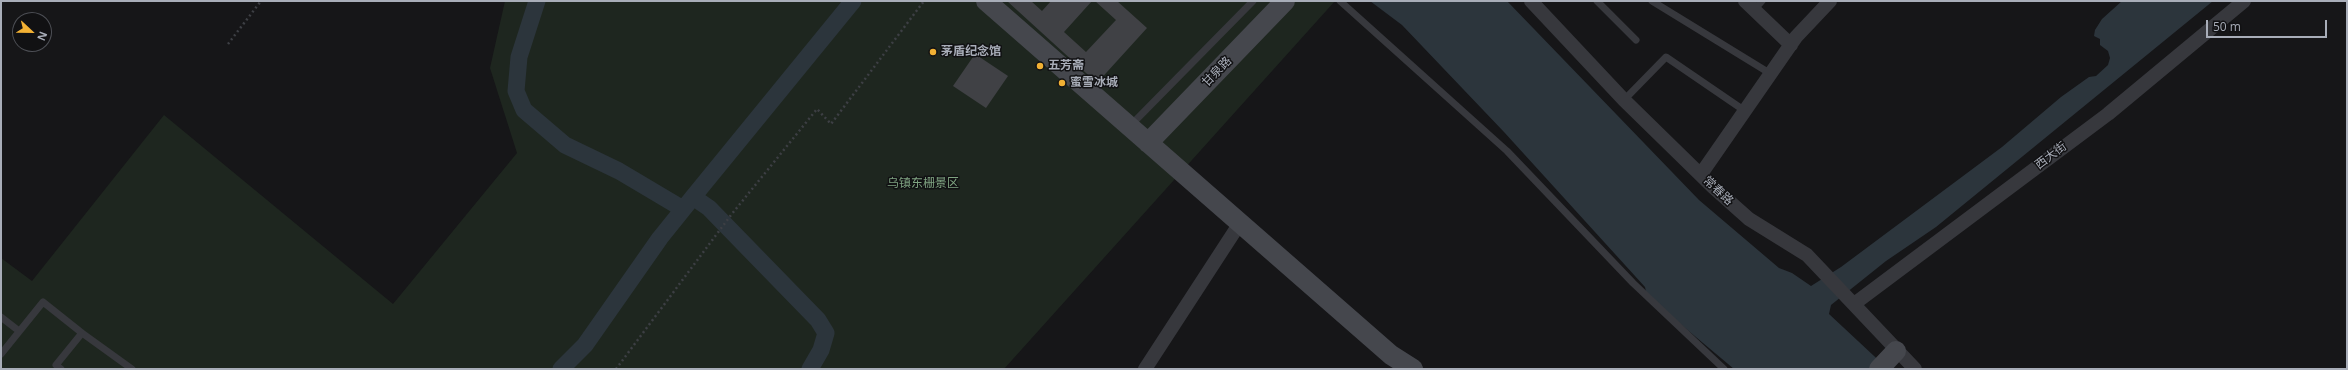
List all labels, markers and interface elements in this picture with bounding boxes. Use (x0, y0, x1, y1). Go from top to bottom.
north arrow (12, 12, 52, 52)
scale bar (2208, 12, 2329, 38)
text: 50 m (2213, 18, 2241, 35)
text: N (34, 29, 51, 43)
place label: 茅盾纪念馆 (941, 45, 1001, 59)
marker: 茅盾纪念馆 (928, 47, 938, 57)
street label: 甘泉路 (1199, 54, 1235, 90)
place label: 五芳斋 (1048, 59, 1084, 73)
marker: 五芳斋 (1035, 61, 1045, 71)
place label: 蜜雪冰城 (1070, 76, 1118, 90)
marker: 蜜雪冰城 (1057, 78, 1067, 88)
street label: 西大街 (2032, 139, 2070, 173)
street label: 常春路 (1700, 173, 1736, 209)
park label: 乌镇东栅景区 (887, 177, 959, 191)

